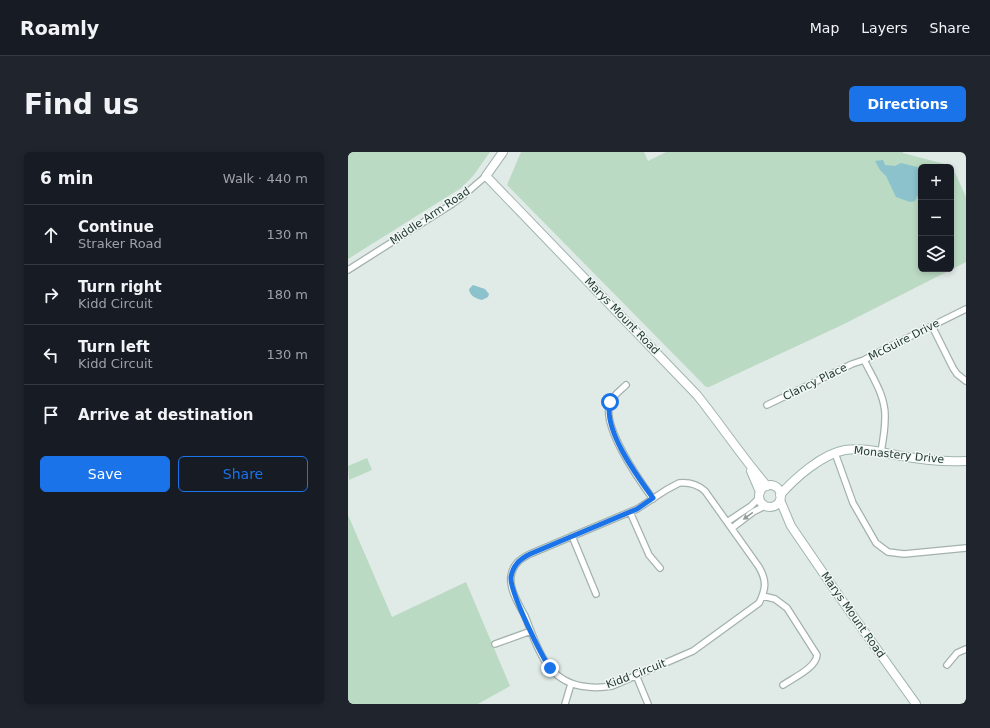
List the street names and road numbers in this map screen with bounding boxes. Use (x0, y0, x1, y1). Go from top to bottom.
street label: Middle Arm Road (388, 184, 472, 248)
street label: Marys Mount Road (582, 275, 662, 357)
street label: McGuire Drive (866, 316, 942, 363)
street label: Clancy Place (781, 361, 849, 403)
street label: Monastery Drive (853, 444, 945, 466)
street label: Marys Mount Road (818, 569, 888, 661)
street label: Kidd Circuit (604, 656, 668, 691)

